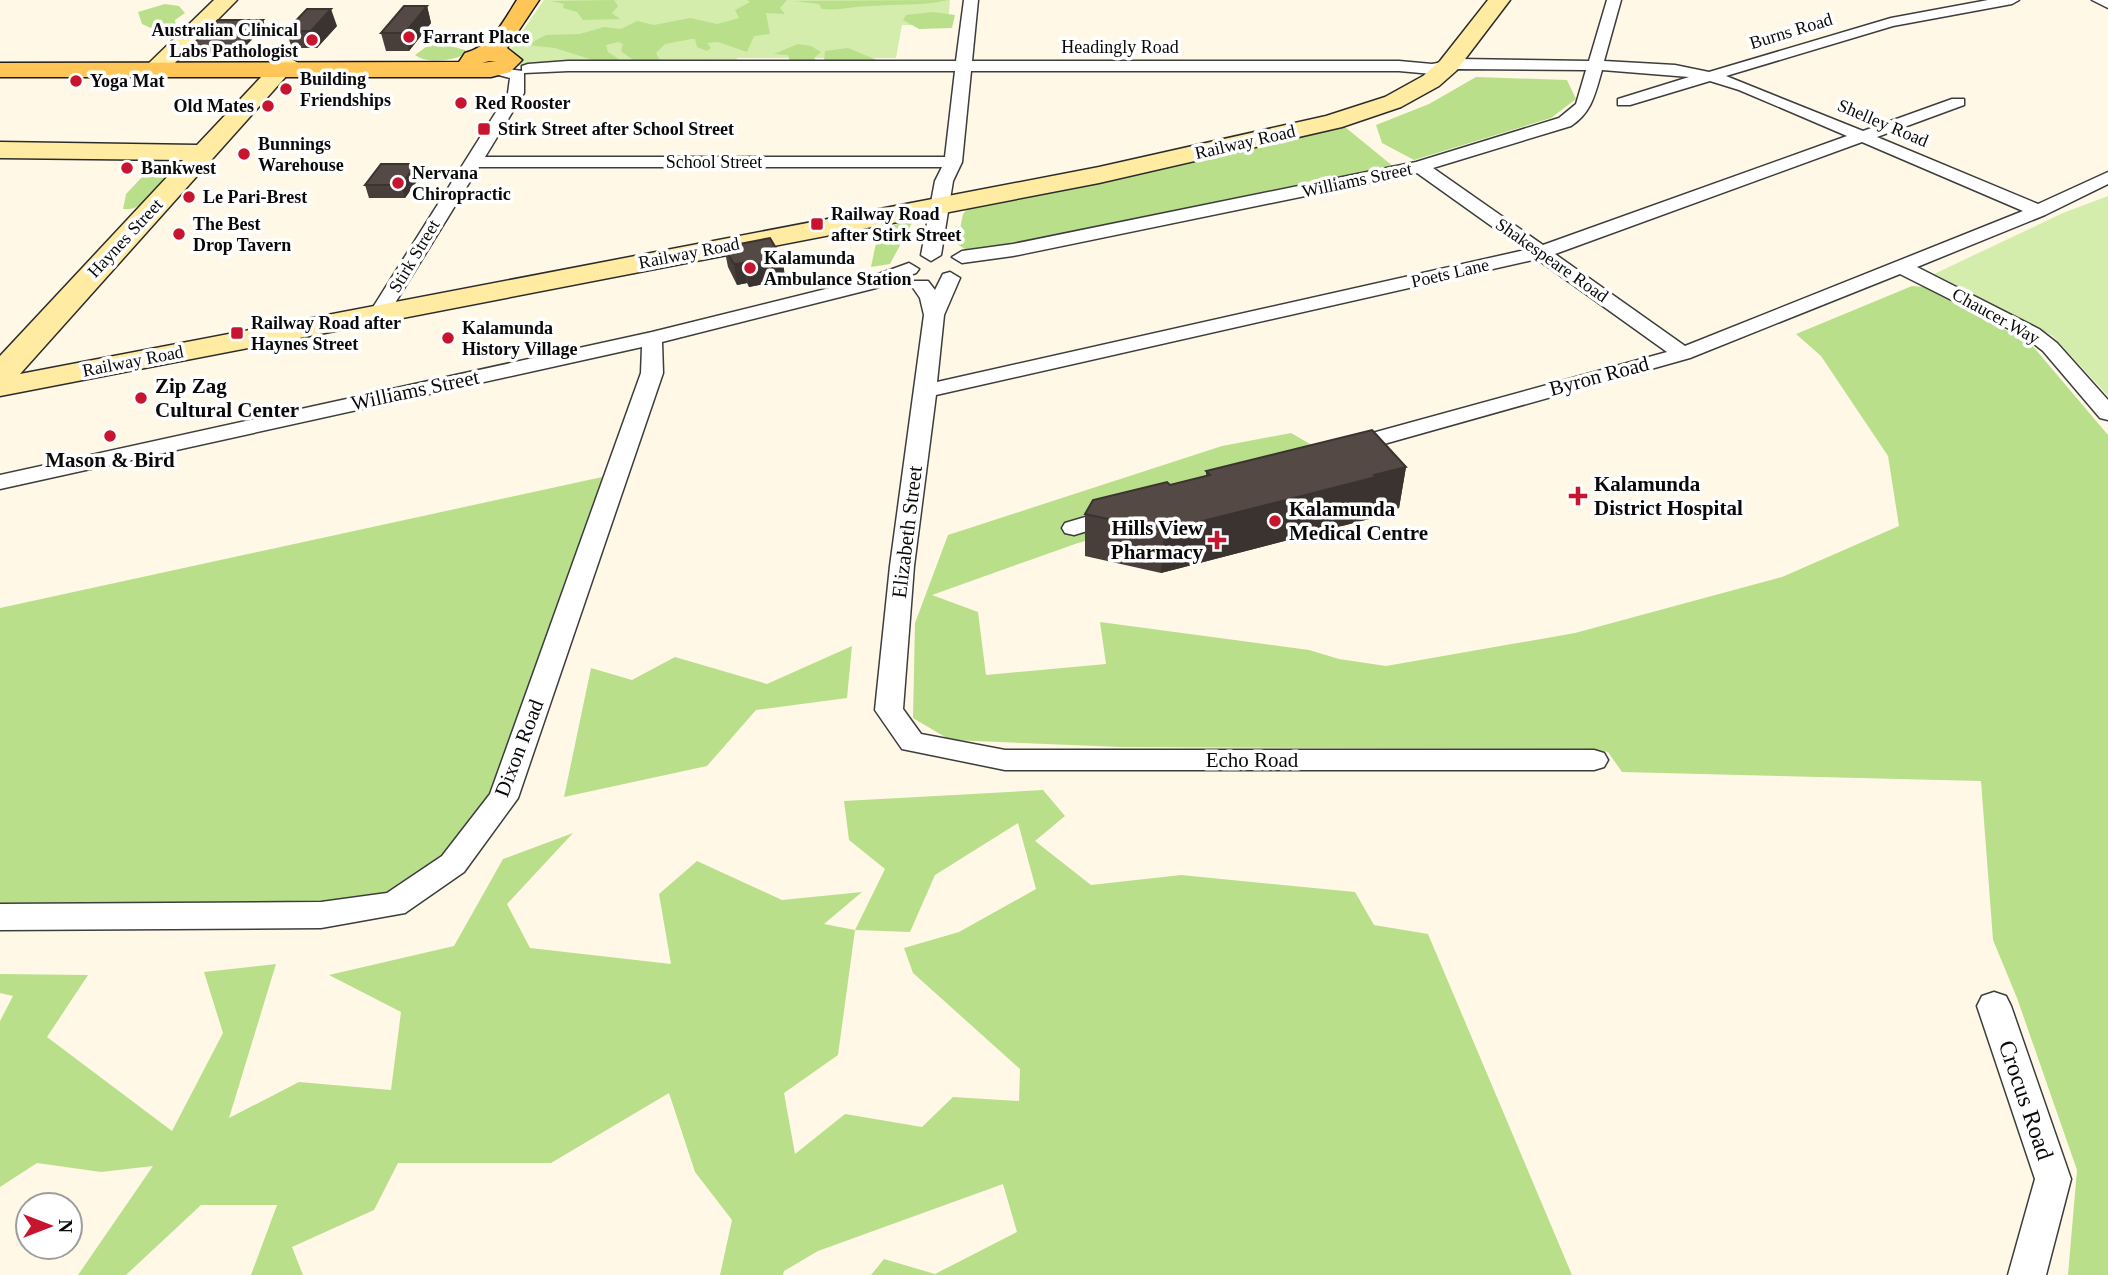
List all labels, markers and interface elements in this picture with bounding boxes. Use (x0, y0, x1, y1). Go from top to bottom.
street label: Burns Road (1747, 9, 1835, 53)
place label: Australian Clinical Labs Pathologist (151, 20, 298, 61)
place label: Farrant Place (423, 27, 529, 47)
marker: Farrant Place (401, 29, 417, 45)
marker: Australian Clinical Labs Pathologist (304, 32, 320, 48)
street label: Headingly Road (1061, 37, 1179, 57)
place label: Building Friendships (300, 69, 391, 110)
place label: Yoga Mat (90, 71, 165, 91)
marker: Yoga Mat (68, 73, 84, 89)
marker: Building Friendships (278, 81, 294, 97)
place label: Red Rooster (475, 93, 570, 113)
marker: Red Rooster (453, 95, 469, 111)
street label: Shelley Road (1835, 95, 1931, 151)
place label: Old Mates (174, 96, 254, 116)
marker: Old Mates (260, 98, 276, 114)
place label: Stirk Street after School Street (498, 119, 734, 139)
marker: Stirk Street after School Street (476, 121, 492, 137)
street label: Railway Road (1193, 121, 1297, 163)
place label: Bunnings Warehouse (258, 134, 344, 175)
marker: Bunnings Warehouse (236, 146, 252, 162)
street label: School Street (666, 152, 762, 172)
place label: Bankwest (141, 158, 216, 178)
street label: Williams Street (1300, 159, 1414, 201)
marker: Bankwest (119, 160, 135, 176)
place label: Nervana Chiropractic (412, 163, 511, 204)
marker: Nervana Chiropractic (390, 175, 406, 191)
place label: Le Pari-Brest (203, 187, 307, 207)
marker: Le Pari-Brest (181, 189, 197, 205)
street label: Haynes Street (83, 194, 167, 282)
place label: Railway Road after Stirk Street (831, 204, 961, 245)
place label: The Best Drop Tavern (193, 214, 291, 255)
street label: Shakespeare Road (1492, 214, 1612, 306)
street label: Stirk Street (384, 216, 444, 296)
marker: Railway Road after Stirk Street (809, 216, 825, 232)
marker: The Best Drop Tavern (171, 226, 187, 242)
street label: Railway Road (637, 233, 741, 273)
place label: Kalamunda Ambulance Station (764, 248, 912, 289)
street label: Poets Lane (1409, 254, 1491, 292)
marker: Kalamunda Ambulance Station (742, 260, 758, 276)
street label: Chaucer Way (1949, 284, 2043, 348)
place label: Railway Road after Haynes Street (251, 313, 401, 354)
place label: Kalamunda History Village (462, 318, 578, 359)
marker: Railway Road after Haynes Street (229, 325, 245, 341)
marker: Kalamunda History Village (440, 330, 456, 346)
street label: Railway Road (81, 341, 185, 381)
street label: Byron Road (1547, 351, 1652, 401)
street label: Williams Street (349, 365, 481, 415)
place label: Zip Zag Cultural Center (155, 374, 299, 422)
marker: Zip Zag Cultural Center (133, 390, 149, 406)
marker: Mason & Bird (102, 428, 118, 444)
place label: Mason & Bird (45, 448, 175, 472)
street label: Elizabeth Street (887, 464, 927, 600)
place label: Kalamunda District Hospital (1594, 472, 1743, 520)
marker: Kalamunda District Hospital (1568, 486, 1588, 506)
place label: Kalamunda Medical Centre (1289, 497, 1428, 545)
marker: Kalamunda Medical Centre (1267, 513, 1283, 529)
place label: Hills View Pharmacy (1111, 516, 1204, 564)
marker: Hills View Pharmacy (1209, 532, 1225, 548)
street label: Dixon Road (490, 696, 549, 800)
street label: Echo Road (1206, 748, 1299, 772)
street label: Crocus Road (1993, 1037, 2059, 1163)
north arrow (14, 1191, 84, 1261)
text: N (55, 1219, 76, 1233)

